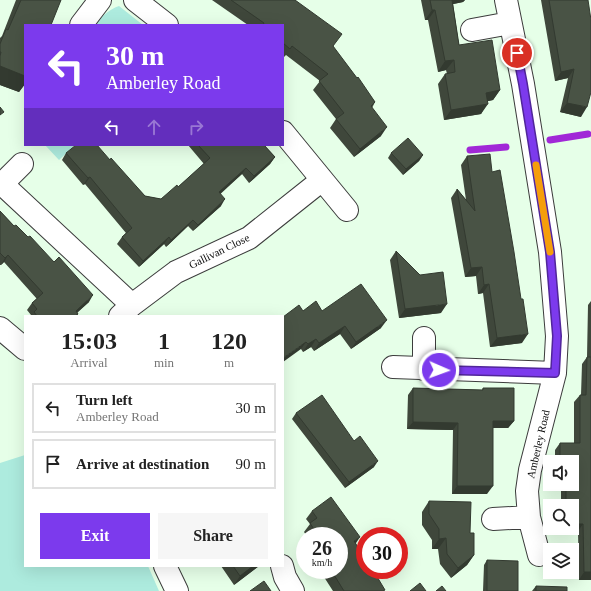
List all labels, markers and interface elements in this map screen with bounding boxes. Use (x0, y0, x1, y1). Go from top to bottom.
pin (500, 36, 534, 70)
icon: left (40, 40, 92, 92)
text: 30 m (106, 40, 164, 71)
icon: arrive (506, 42, 528, 64)
text: Amberley Road (106, 73, 220, 93)
icon: left (101, 116, 123, 138)
icon: ahead (143, 116, 165, 138)
icon: right (185, 116, 207, 138)
street label: Gallivan Close (187, 231, 251, 271)
text: 15:03 (61, 328, 117, 354)
text: 1 (158, 328, 170, 354)
text: 120 (211, 328, 247, 354)
position arrow (418, 349, 460, 391)
text: Arrival (70, 355, 108, 370)
text: min (154, 355, 174, 370)
text: m (224, 355, 234, 370)
text: Turn left (76, 392, 133, 408)
icon: left (42, 397, 64, 419)
text: 30 m (236, 400, 266, 416)
street label: Amberley Road (524, 408, 552, 479)
text: Amberley Road (76, 409, 159, 424)
icon: arrive (42, 453, 64, 475)
map controls (543, 455, 579, 579)
button: sound (543, 455, 579, 491)
text: Arrive at destination (76, 456, 209, 472)
text: 90 m (236, 456, 266, 472)
button: search (543, 499, 579, 535)
button: Exit (40, 513, 150, 559)
button: Share (158, 513, 268, 559)
speed limit sign: 30 (356, 527, 408, 579)
text: 26 (312, 537, 332, 559)
button: layers (543, 543, 579, 579)
text: km/h (312, 557, 332, 568)

